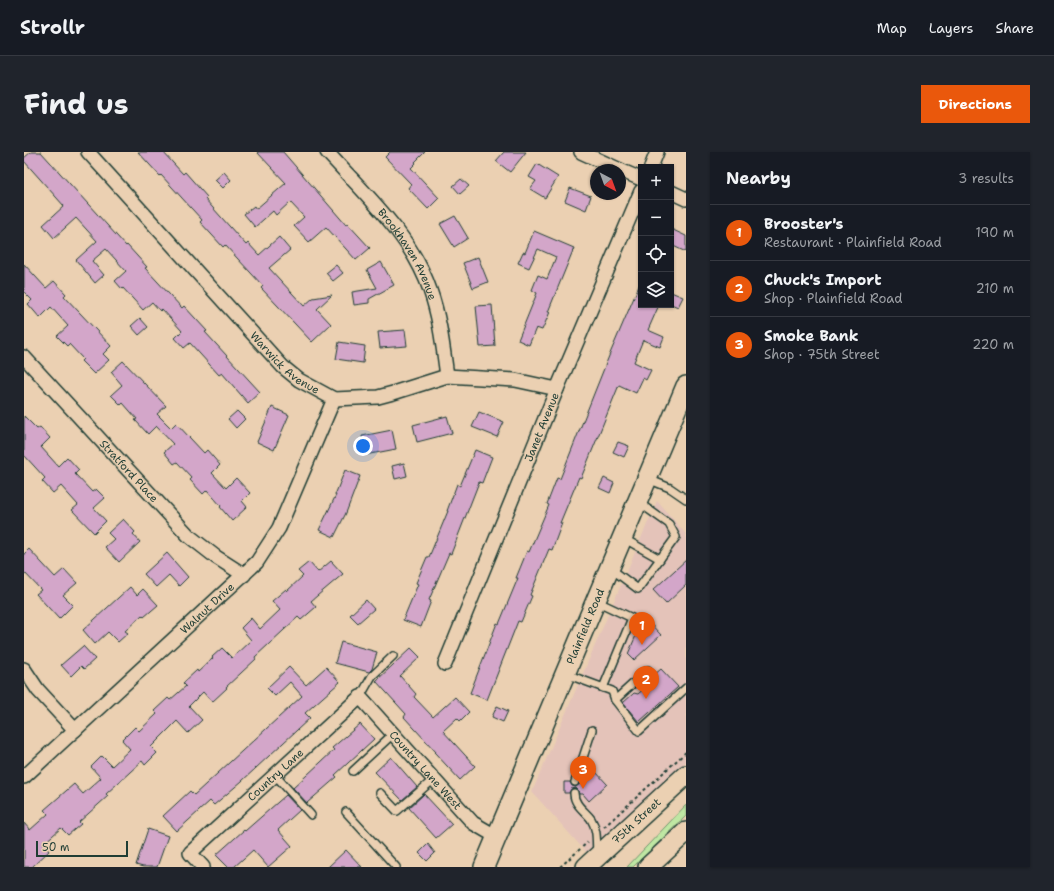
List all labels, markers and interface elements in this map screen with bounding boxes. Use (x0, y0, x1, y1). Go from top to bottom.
text: Strollr (20, 15, 85, 40)
text: Map (877, 19, 907, 37)
text: Layers (929, 19, 973, 37)
text: Share (995, 19, 1034, 37)
text: Find us (24, 85, 129, 123)
button: Directions (921, 85, 1030, 123)
north arrow (590, 164, 626, 200)
map controls (638, 164, 674, 308)
button: + (638, 164, 674, 200)
text: Nearby (726, 167, 791, 189)
text: 3 results (958, 170, 1014, 187)
button: − (638, 200, 674, 236)
street label: Brookhaven Avenue (375, 205, 440, 302)
text: Brooster's (764, 214, 843, 234)
text: 1 (736, 224, 742, 241)
text: 190 m (975, 224, 1014, 241)
text: Restaurant · Plainfield Road (764, 234, 942, 251)
button: locate (638, 236, 674, 272)
text: Chuck's Import (764, 270, 882, 290)
button: layers (638, 272, 674, 308)
text: 2 (734, 280, 744, 297)
text: 210 m (976, 280, 1014, 297)
text: Shop · Plainfield Road (764, 290, 903, 307)
text: Smoke Bank (764, 326, 859, 346)
street label: Warwick Avenue (247, 328, 322, 397)
text: 3 (734, 336, 744, 353)
text: 220 m (972, 336, 1014, 353)
text: Shop · 75th Street (764, 346, 880, 363)
street label: Janet Avenue (521, 390, 562, 464)
street label: Stratford Place (96, 436, 162, 506)
your location (353, 436, 373, 456)
street label: Walnut Drive (177, 579, 237, 637)
street label: Plainfield Road (562, 586, 608, 667)
pin: 1 (629, 612, 655, 645)
pin: 2 (633, 666, 659, 699)
street label: Country Lane West (386, 727, 465, 813)
street label: Country Lane (244, 745, 307, 804)
pin: 3 (570, 756, 596, 789)
street label: 75th Street (608, 794, 664, 847)
scale bar (36, 839, 128, 858)
text: 50 m (42, 840, 70, 855)

